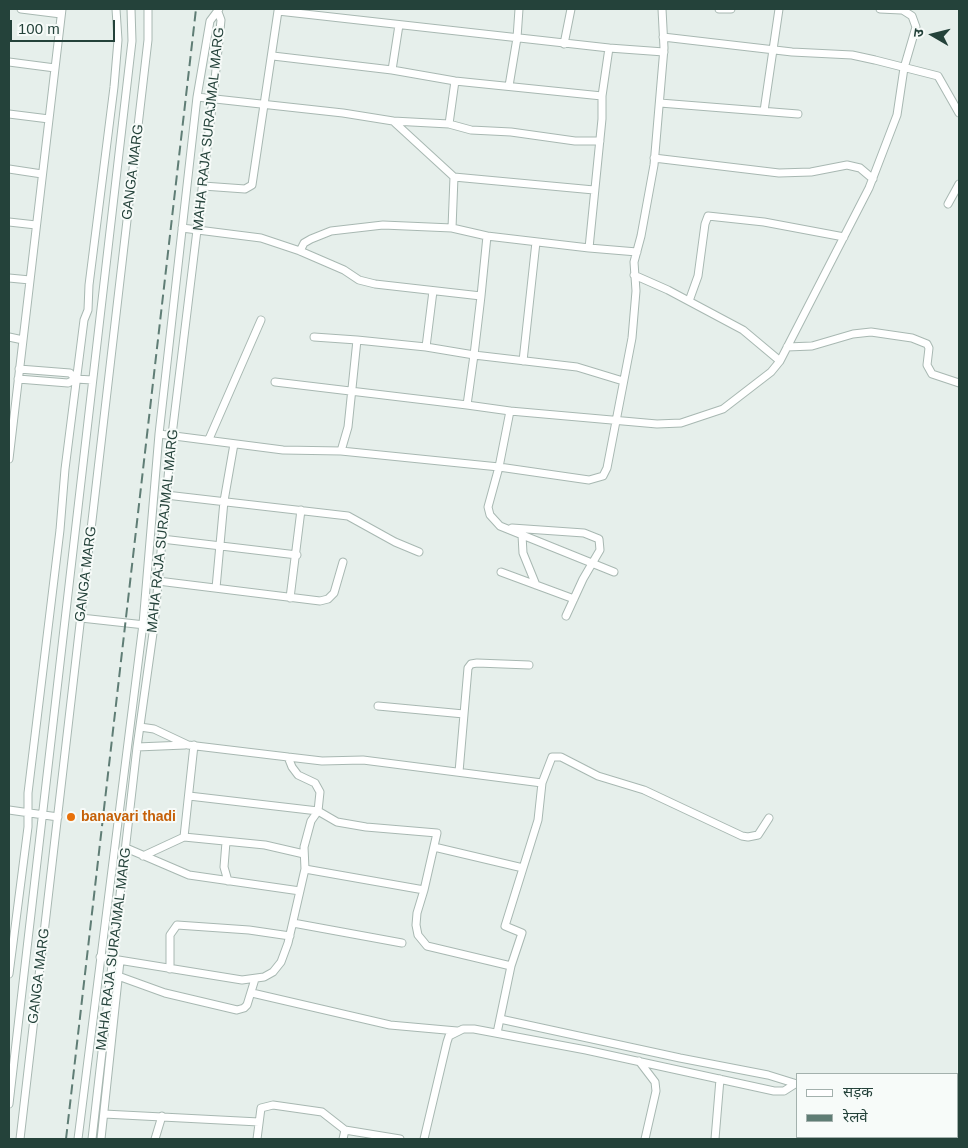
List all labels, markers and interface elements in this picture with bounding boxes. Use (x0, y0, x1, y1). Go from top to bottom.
scale bar (12, 10, 118, 42)
north arrow (908, 10, 958, 60)
text: 100 m (18, 20, 60, 37)
street label: MAHA RAJA SURAJMAL MARG (190, 26, 228, 232)
text: उ (910, 28, 927, 38)
street label: GANGA MARG (119, 123, 147, 221)
street label: MAHA RAJA SURAJMAL MARG (144, 428, 182, 634)
street label: GANGA MARG (72, 525, 100, 623)
place label: banavari thadi (81, 809, 176, 825)
marker: banavari thadi (65, 811, 77, 823)
street label: MAHA RAJA SURAJMAL MARG (93, 846, 135, 1052)
street label: GANGA MARG (25, 927, 53, 1025)
legend (796, 1073, 958, 1138)
text: सड़क (843, 1083, 873, 1100)
text: रेलवे (843, 1108, 868, 1125)

